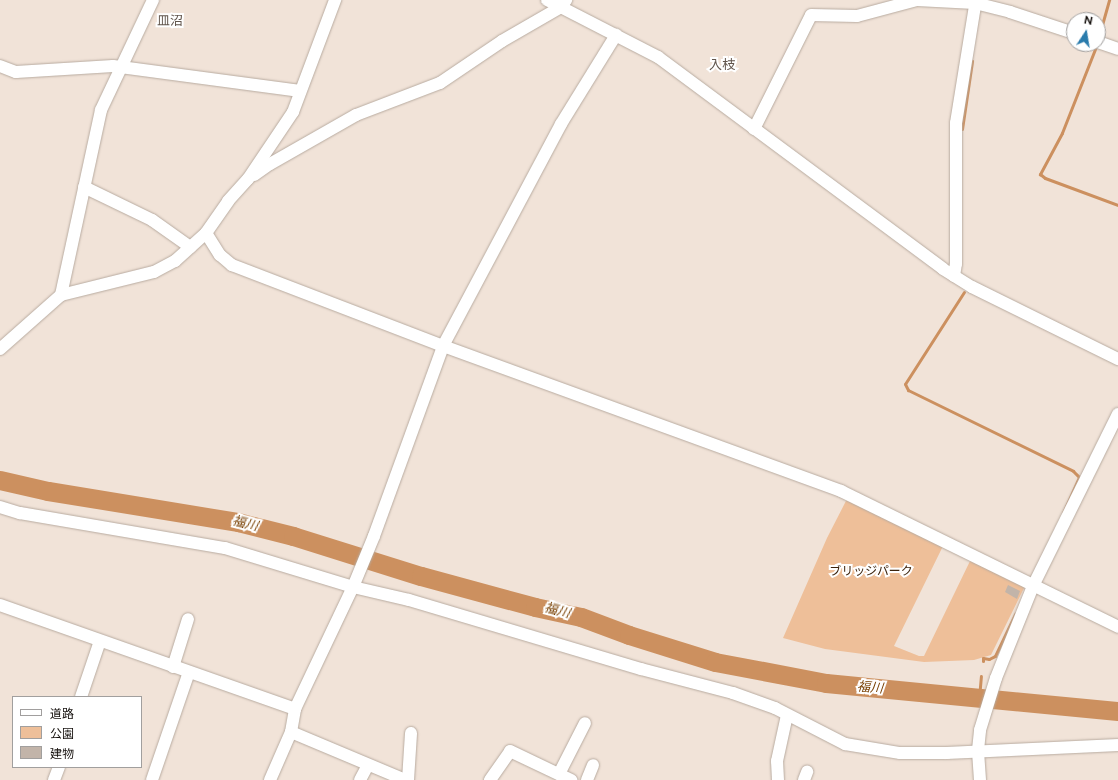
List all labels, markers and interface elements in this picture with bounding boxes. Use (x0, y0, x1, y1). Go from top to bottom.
north arrow (1066, 12, 1106, 52)
district label: 皿沼 (157, 13, 183, 29)
text: N (1083, 14, 1094, 28)
district label: 入枝 (709, 57, 735, 73)
water label: 福川 (230, 513, 260, 535)
park label: ブリッジパーク (829, 565, 913, 579)
water label: 福川 (542, 600, 572, 622)
water label: 福川 (856, 679, 884, 697)
legend (12, 696, 142, 768)
text: 道路 (50, 707, 74, 721)
text: 公園 (50, 727, 74, 741)
text: 建物 (50, 747, 74, 761)

